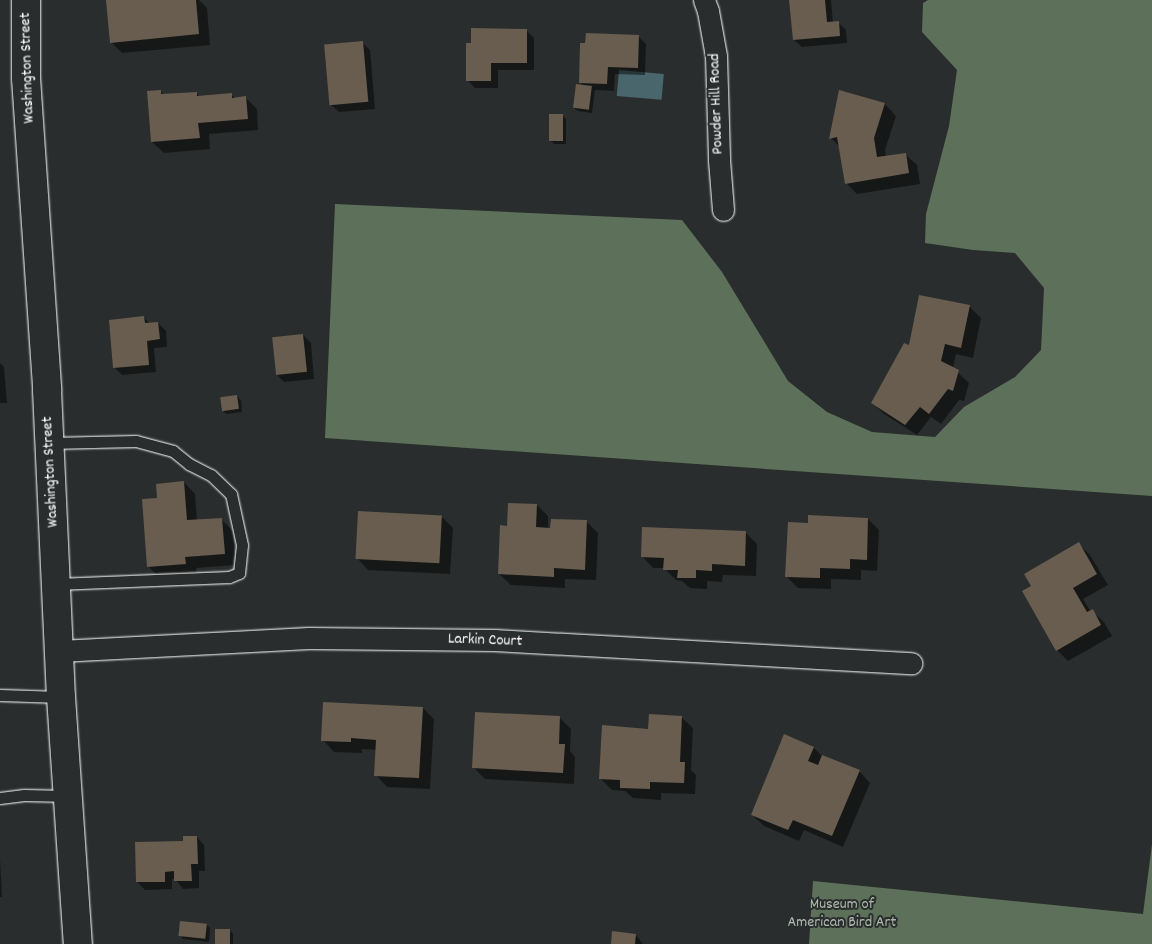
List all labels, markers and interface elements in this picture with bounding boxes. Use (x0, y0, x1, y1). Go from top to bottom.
street label: Washington Street (16, 12, 40, 124)
street label: Powder Hill Road (706, 53, 728, 155)
street label: Washington Street (39, 416, 63, 528)
street label: Larkin Court (448, 630, 522, 652)
park label: Museum of American Bird Art (788, 895, 896, 933)

